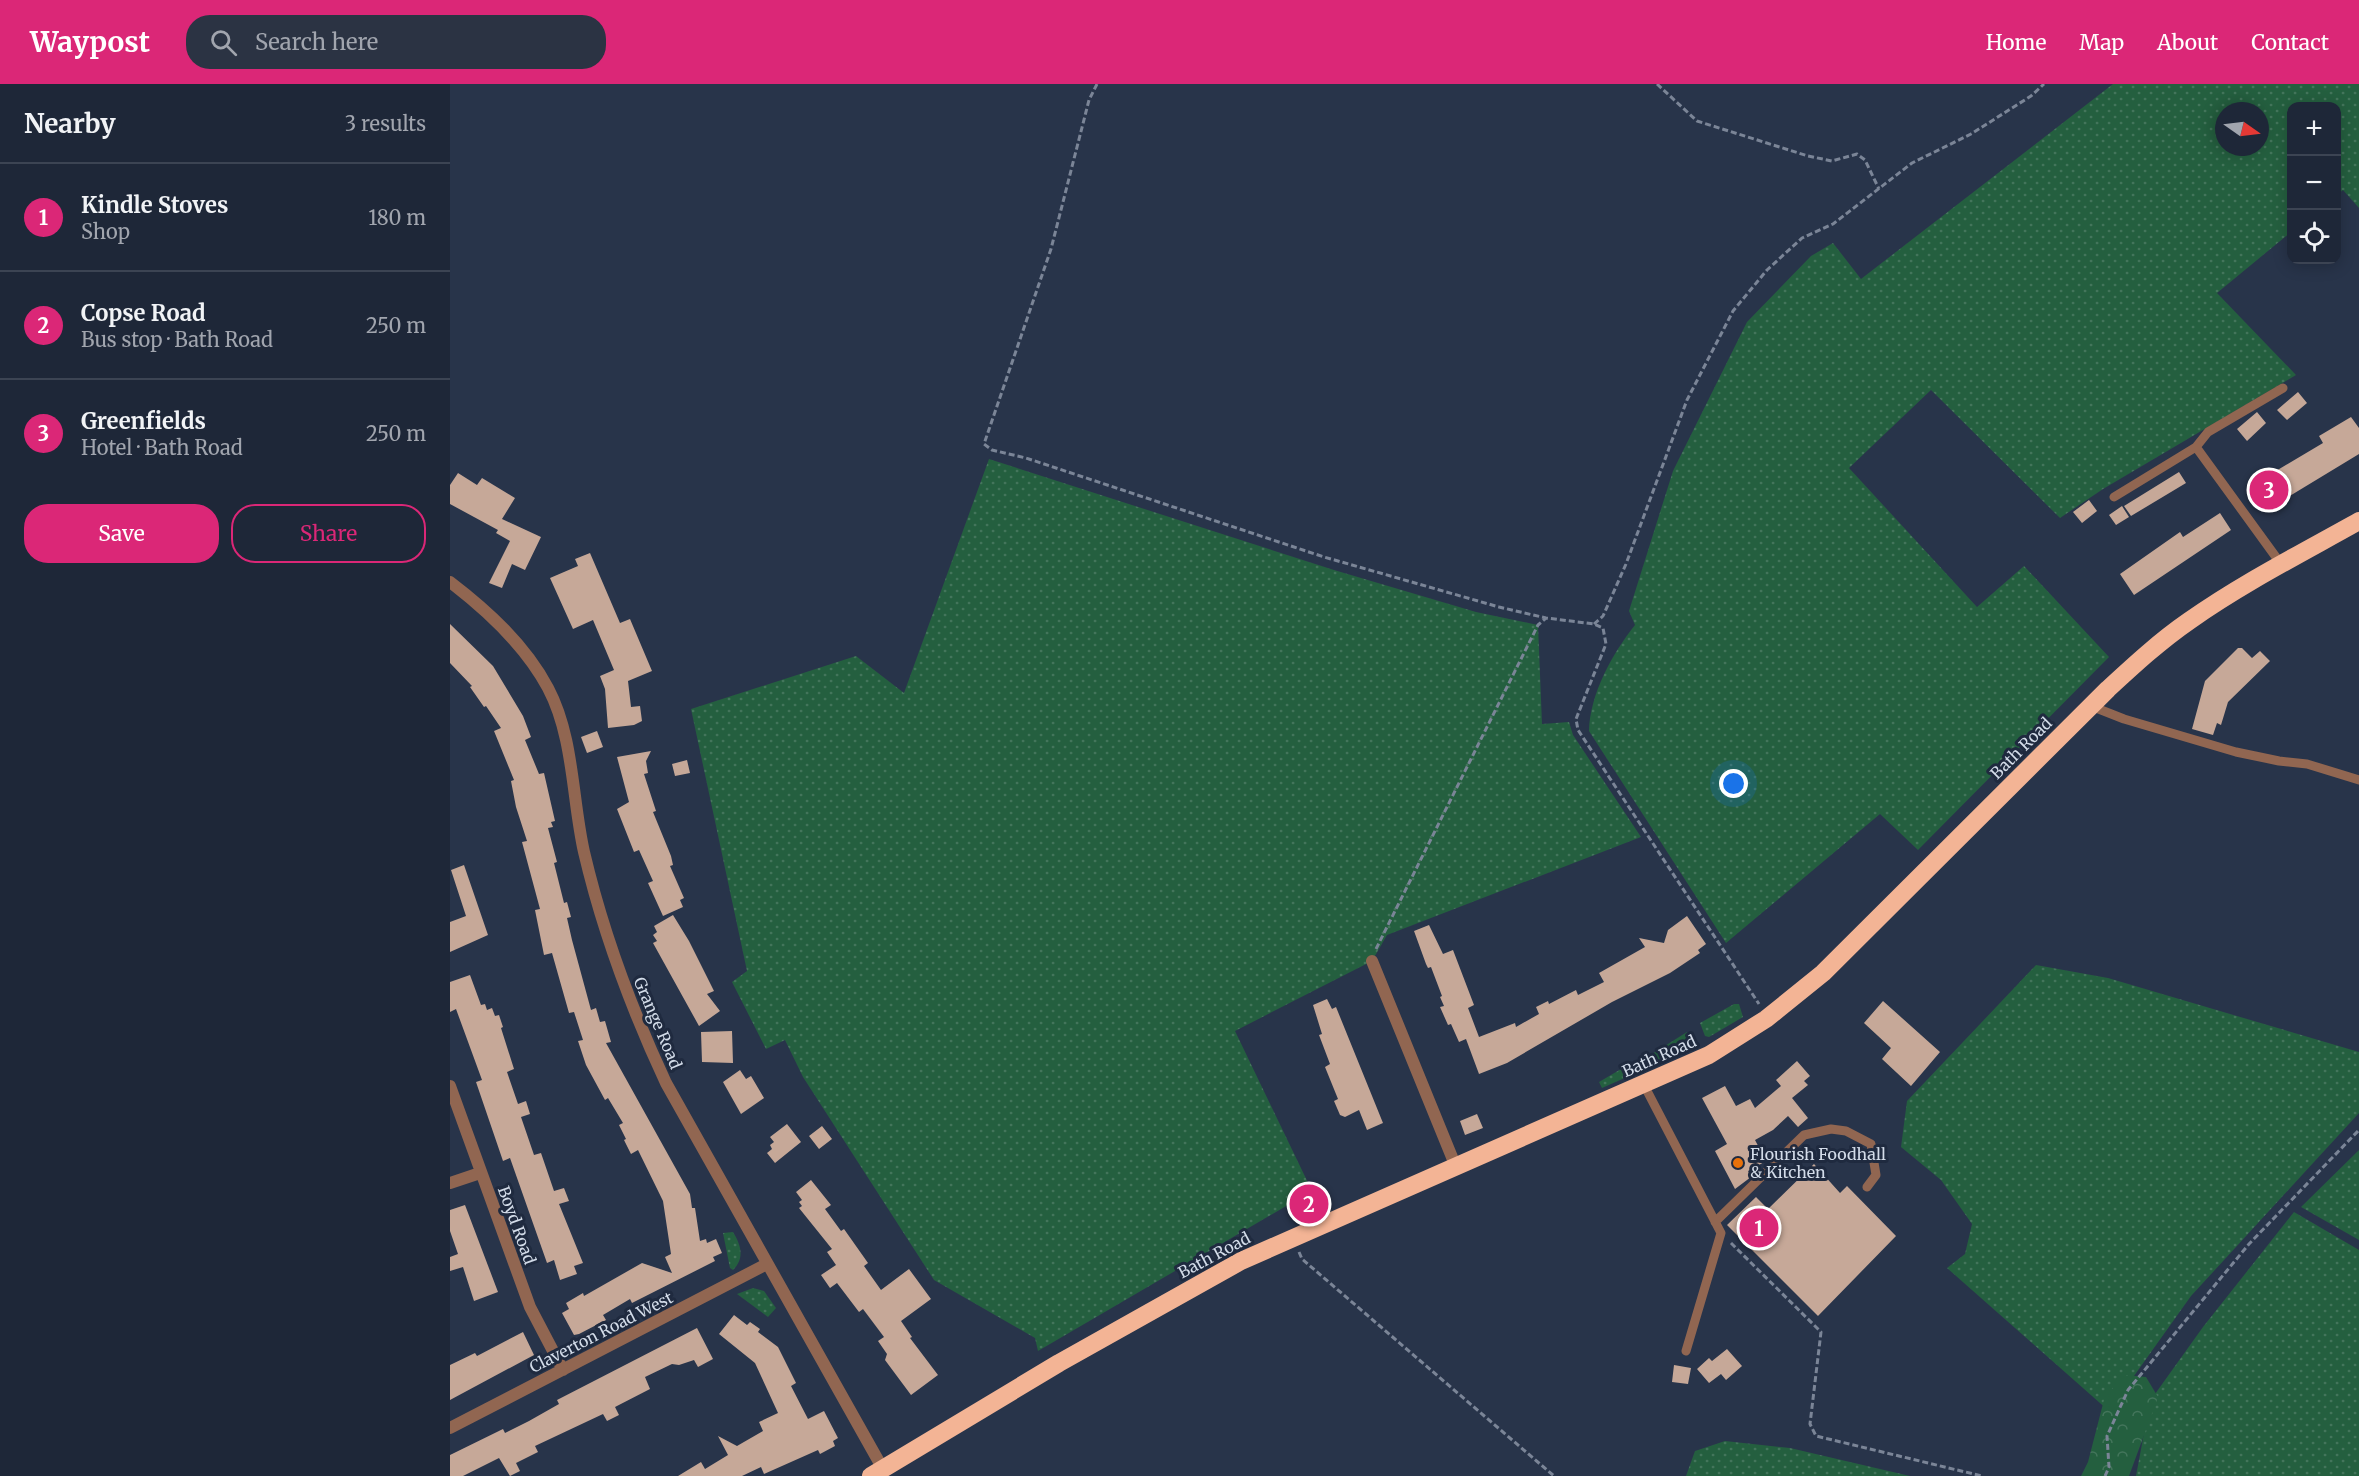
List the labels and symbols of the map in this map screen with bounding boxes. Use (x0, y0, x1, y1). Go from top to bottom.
north arrow (2215, 102, 2269, 156)
pin: 3 (2250, 468, 2288, 512)
street label: Bath Road (1986, 713, 2056, 783)
your location (1719, 769, 1748, 798)
street label: Grange Road (630, 974, 686, 1072)
street label: Bath Road (1619, 1031, 1699, 1081)
place label: Flourish Foodhall & Kitchen (1750, 1144, 1886, 1182)
marker: Flourish Foodhall & Kitchen (1731, 1156, 1745, 1170)
pin: 2 (1290, 1182, 1328, 1226)
street label: Boyd Road (494, 1183, 540, 1267)
pin: 1 (1740, 1206, 1778, 1250)
street label: Bath Road (1174, 1227, 1254, 1282)
street label: Claverton Road West (526, 1287, 677, 1377)

